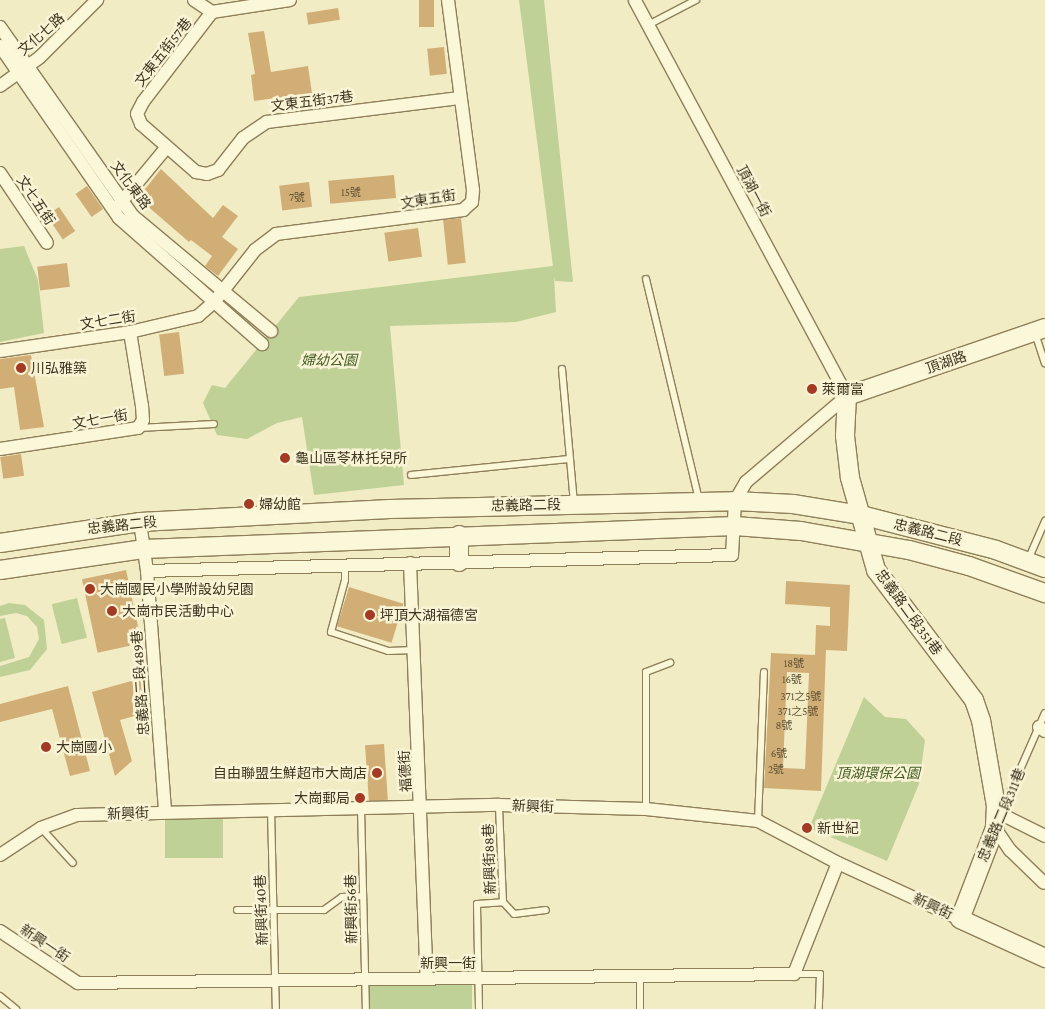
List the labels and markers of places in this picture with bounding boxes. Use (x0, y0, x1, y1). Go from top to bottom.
place label: 川弘雅築 (31, 360, 87, 376)
marker: 川弘雅築 (15, 362, 27, 374)
place label: 萊爾富 (822, 381, 864, 397)
marker: 萊爾富 (806, 383, 818, 395)
place label: 龜山區苓林托兒所 (295, 450, 407, 466)
marker: 龜山區苓林托兒所 (279, 452, 291, 464)
place label: 婦幼館 (259, 496, 301, 512)
marker: 婦幼館 (243, 498, 255, 510)
place label: 大崗國民小學附設幼兒園 (100, 581, 254, 597)
marker: 大崗國民小學附設幼兒園 (84, 583, 96, 595)
place label: 大崗市民活動中心 (122, 603, 234, 619)
marker: 大崗市民活動中心 (106, 605, 118, 617)
place label: 坪頂大湖福德宮 (380, 607, 478, 623)
marker: 坪頂大湖福德宮 (364, 609, 376, 621)
place label: 大崗國小 (56, 739, 112, 755)
marker: 大崗國小 (40, 741, 52, 753)
place label: 自由聯盟生鮮超市大崗店 (213, 765, 367, 781)
marker: 自由聯盟生鮮超市大崗店 (371, 767, 383, 779)
place label: 大崗郵局 (294, 790, 350, 806)
marker: 大崗郵局 (354, 792, 366, 804)
place label: 新世紀 (817, 820, 859, 836)
marker: 新世紀 (801, 822, 813, 834)

